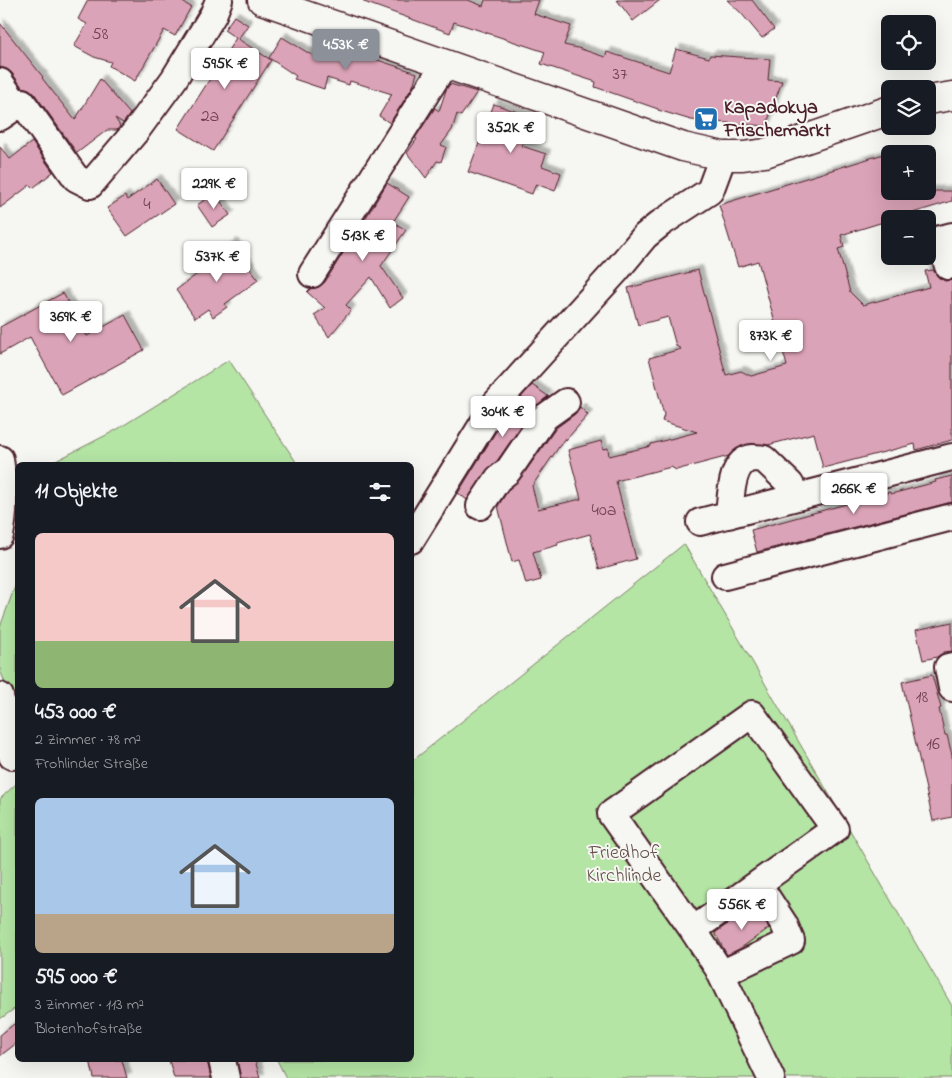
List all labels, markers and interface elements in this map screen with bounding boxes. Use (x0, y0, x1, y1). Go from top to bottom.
map controls (881, 15, 936, 265)
button: locate (881, 15, 936, 70)
house number: 58 (91, 22, 109, 48)
pin: 453K € (305, 28, 387, 71)
text: 453K € (323, 33, 369, 57)
pin: 595K € (184, 48, 266, 90)
text: 595K € (202, 52, 248, 76)
house number: 37 (613, 62, 628, 88)
button: layers (881, 80, 936, 135)
place label: Kapadokya Frischemarkt (723, 94, 831, 146)
house number: 2a (201, 104, 219, 130)
supermarket icon: Kapadokya Frischemarkt (693, 106, 719, 132)
pin: 352K € (470, 112, 552, 154)
text: 352K € (488, 116, 534, 140)
button: + (881, 145, 936, 200)
pin: 229K € (173, 168, 255, 210)
text: 229K € (192, 172, 236, 196)
house number: 4 (143, 192, 151, 218)
button: − (881, 210, 936, 265)
pin: 513K € (322, 220, 404, 262)
text: 513K € (341, 224, 385, 248)
pin: 537K € (176, 240, 258, 283)
text: 537K € (194, 245, 240, 269)
pin: 369K € (30, 300, 112, 343)
text: 369K € (50, 305, 92, 329)
pin: 873K € (730, 320, 812, 362)
text: 873K € (750, 324, 792, 348)
pin: 304K € (462, 396, 544, 438)
text: 304K € (481, 400, 525, 424)
pin: 266K € (813, 472, 895, 515)
text: 11 Objekte (35, 477, 117, 507)
text: 266K € (832, 477, 876, 501)
icon: filters (366, 478, 394, 506)
house number: 40a (592, 498, 616, 524)
icon: home (170, 566, 260, 656)
house number: 18 (916, 685, 928, 711)
text: 453 000 € (35, 698, 117, 728)
text: 2 Zimmer · 78 m² (35, 728, 141, 752)
house number: 16 (926, 732, 940, 758)
text: Frohlinder Straße (35, 752, 148, 776)
icon: home (170, 831, 260, 921)
park label: Friedhof Kirchlinde (587, 839, 661, 891)
pin: 556K € (701, 888, 783, 931)
text: 556K € (718, 893, 766, 917)
text: 595 000 € (35, 963, 118, 993)
text: 3 Zimmer · 113 m² (35, 993, 144, 1017)
text: Blotenhofstraße (35, 1017, 142, 1041)

